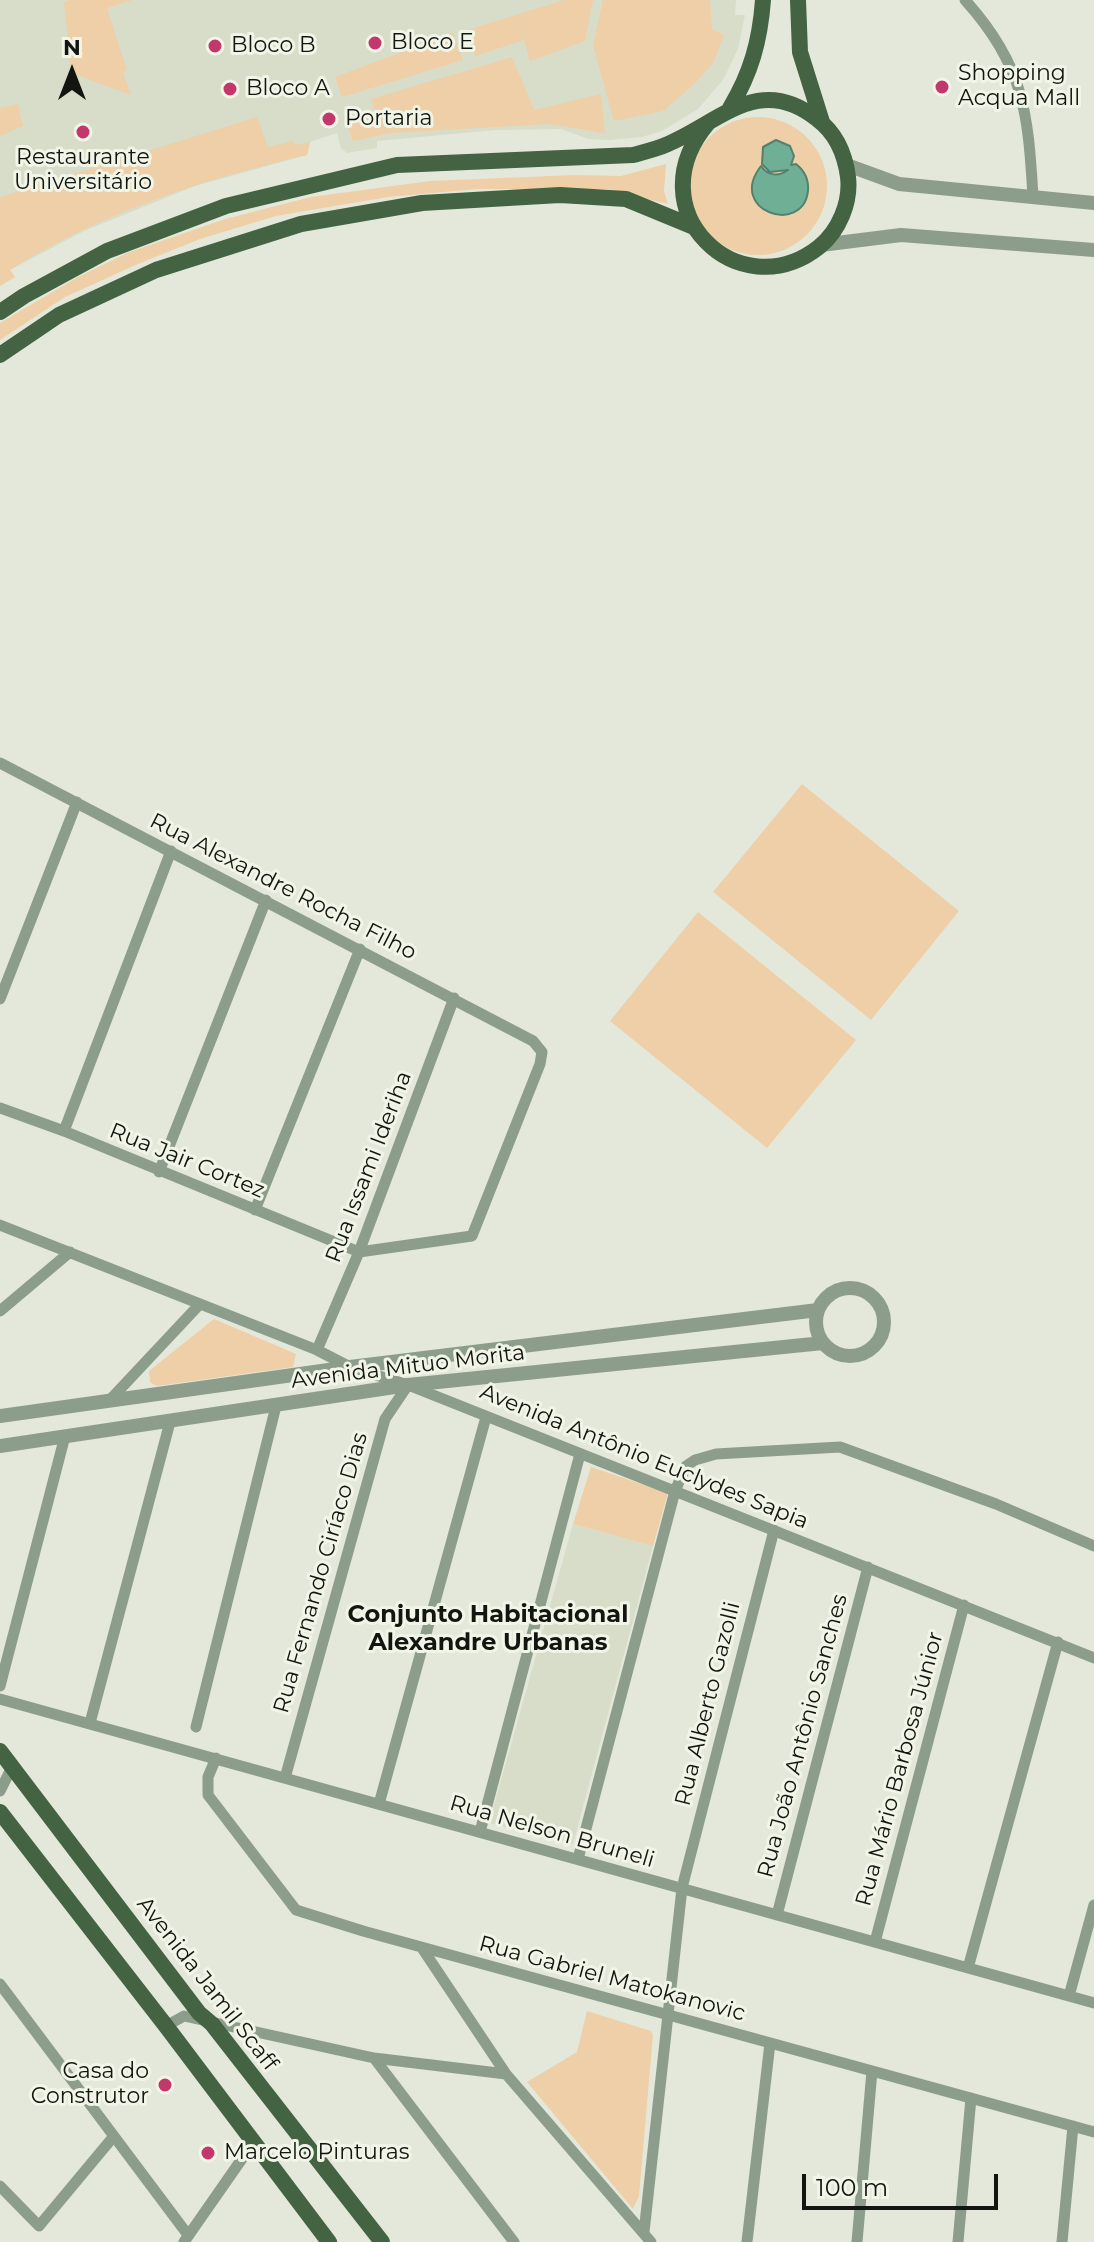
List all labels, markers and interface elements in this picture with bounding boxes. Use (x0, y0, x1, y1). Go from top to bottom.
place label: Bloco E (391, 30, 474, 56)
north arrow (32, 32, 112, 112)
place label: Bloco B (231, 33, 316, 59)
text: N (63, 34, 81, 61)
marker: Bloco E (366, 34, 384, 52)
marker: Bloco B (206, 37, 224, 55)
place label: Shopping Acqua Mall (958, 61, 1080, 112)
place label: Bloco A (246, 76, 330, 102)
marker: Shopping Acqua Mall (933, 78, 951, 96)
marker: Bloco A (221, 80, 239, 98)
place label: Portaria (345, 106, 432, 132)
marker: Portaria (320, 110, 338, 128)
marker: Restaurante Universitário (74, 123, 92, 141)
place label: Restaurante Universitário (14, 145, 152, 196)
street label: Rua Alexandre Rocha Filho (145, 808, 421, 966)
street label: Rua Issami Ideriha (320, 1068, 418, 1266)
street label: Rua Jair Cortez (106, 1118, 268, 1204)
street label: Avenida Mituo Morita (290, 1340, 526, 1394)
street label: Avenida Antônio Euclydes Sapia (476, 1379, 812, 1535)
street label: Rua Fernando Ciríaco Dias (268, 1430, 374, 1716)
street label: Rua João Antônio Sanches (752, 1591, 854, 1881)
street label: Rua Alberto Gazolli (670, 1599, 746, 1809)
district label: Conjunto Habitacional Alexandre Urbanas (348, 1601, 628, 1657)
street label: Rua Mário Barbosa Júnior (851, 1629, 949, 1909)
street label: Rua Nelson Bruneli (447, 1790, 657, 1874)
street label: Avenida Jamil Scaff (131, 1892, 283, 2076)
street label: Rua Gabriel Matokanovic (476, 1931, 748, 2027)
place label: Casa do Construtor (31, 2059, 149, 2110)
marker: Casa do Construtor (156, 2076, 174, 2094)
place label: Marcelo Pinturas (224, 2140, 409, 2166)
marker: Marcelo Pinturas (199, 2144, 217, 2162)
scale bar (806, 2158, 1002, 2208)
text: 100 m (816, 2173, 888, 2202)

